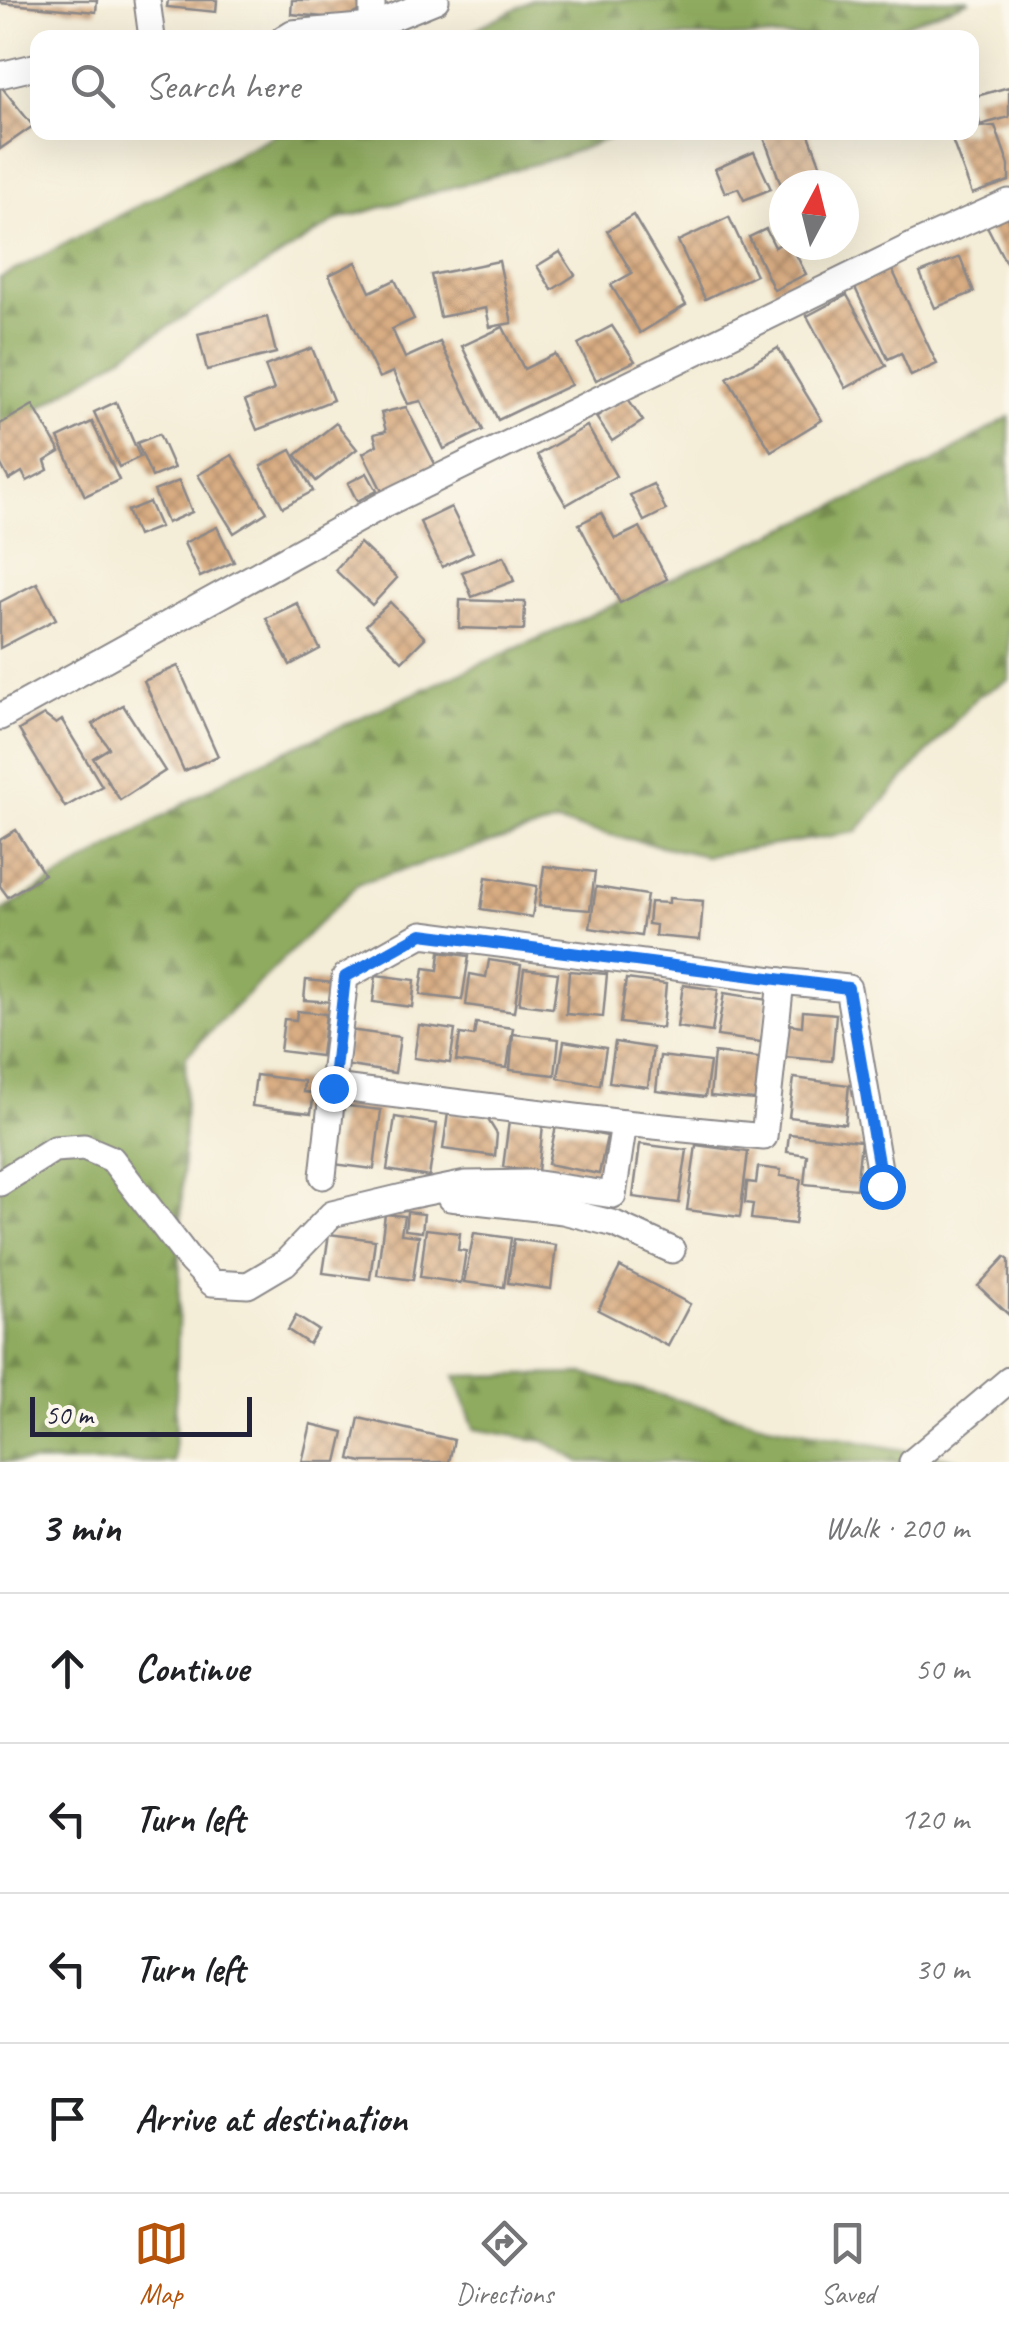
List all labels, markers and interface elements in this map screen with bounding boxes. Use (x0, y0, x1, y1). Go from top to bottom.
search box (30, 30, 979, 140)
icon: search (65, 58, 120, 113)
text: Search here (145, 62, 300, 109)
north arrow (769, 170, 859, 260)
route end (311, 1066, 357, 1112)
route start (860, 1164, 906, 1210)
scale bar (30, 1392, 252, 1436)
text: 50 m (45, 1397, 93, 1432)
text: 3 min (40, 1501, 120, 1554)
text: Walk · 200 m (825, 1507, 969, 1548)
icon: ahead (40, 1641, 95, 1696)
text: Continue (135, 1645, 249, 1692)
text: 50 m (915, 1648, 969, 1689)
icon: left (40, 1791, 95, 1846)
text: Turn left (135, 1795, 245, 1842)
text: 120 m (900, 1798, 969, 1839)
icon: left (40, 1941, 95, 1996)
text: Turn left (135, 1945, 245, 1992)
text: 30 m (915, 1948, 969, 1989)
icon: arrive (40, 2091, 95, 2146)
text: Arrive at destination (135, 2095, 407, 2142)
tab: Map (134, 2216, 189, 2311)
tab: Directions (456, 2216, 553, 2311)
tab: Saved (820, 2216, 875, 2311)

